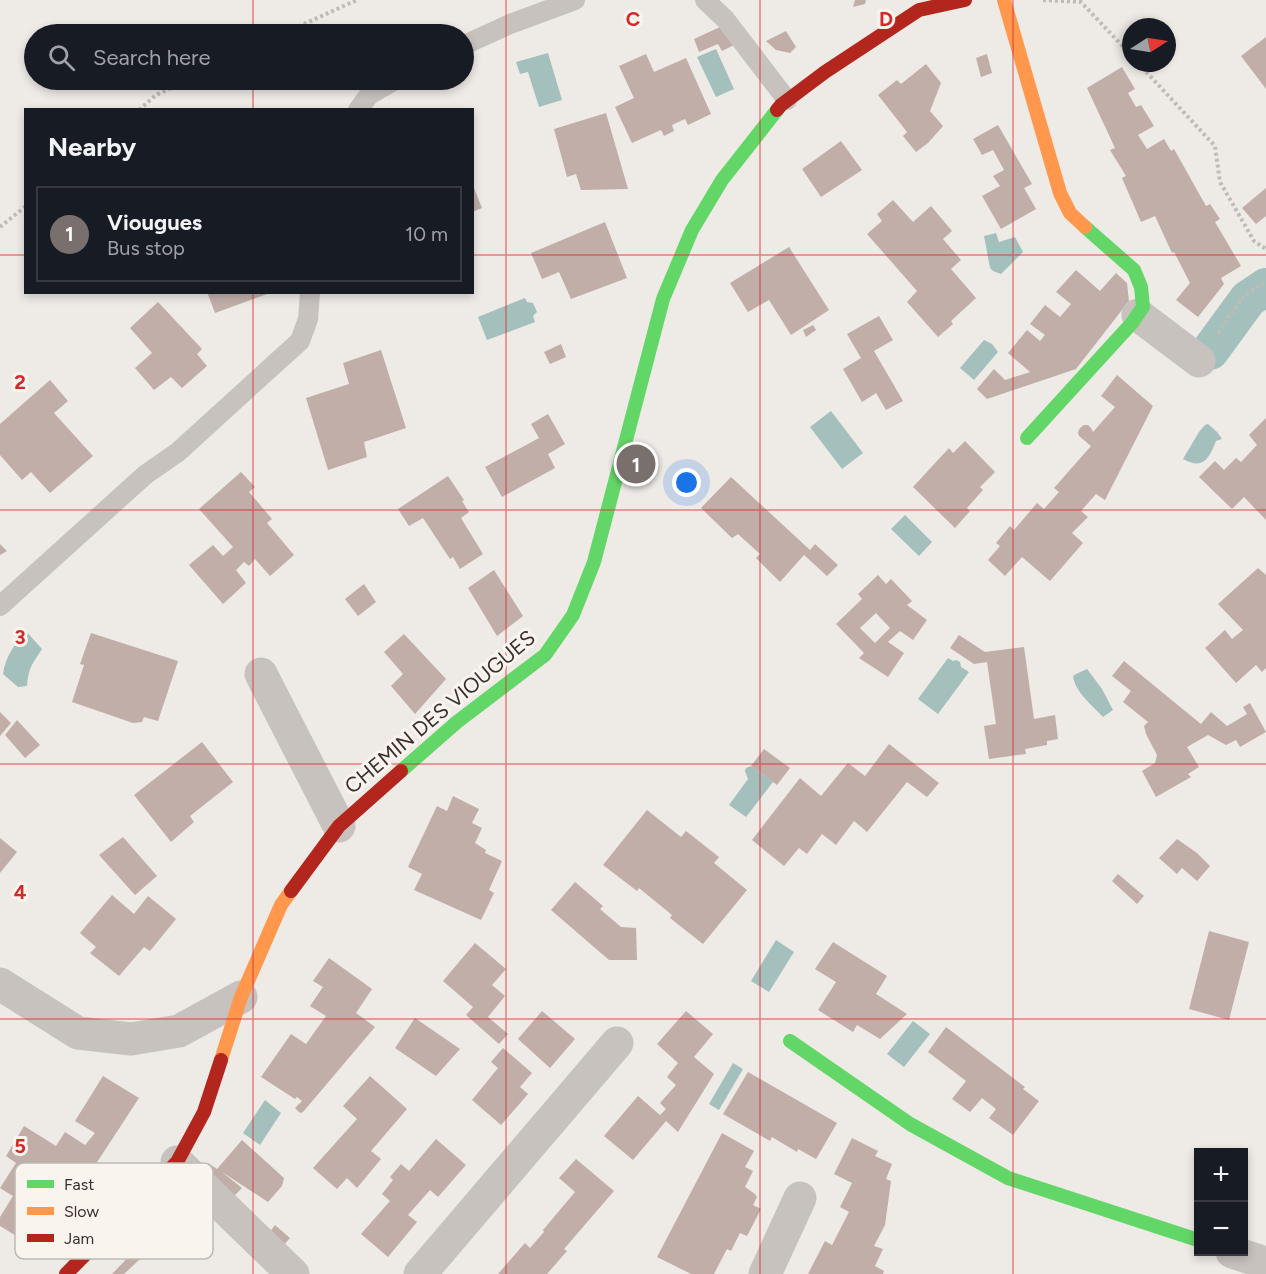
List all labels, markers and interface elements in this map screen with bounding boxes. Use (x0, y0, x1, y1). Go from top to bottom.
text: C (626, 7, 640, 31)
text: D (879, 7, 893, 31)
north arrow (1122, 18, 1176, 72)
search box (24, 24, 474, 90)
icon: search (45, 41, 78, 74)
text: Search here (93, 44, 211, 71)
text: Nearby (48, 131, 136, 163)
text: Viougues (107, 209, 202, 236)
text: 1 (65, 222, 74, 246)
text: 10 m (405, 222, 448, 246)
text: Bus stop (107, 236, 185, 260)
text: 2 (14, 370, 26, 394)
pin: 1 (616, 442, 656, 486)
your location (672, 468, 701, 497)
text: 3 (14, 625, 26, 649)
street label: CHEMIN DES VIOUGUES (339, 625, 540, 799)
text: 4 (14, 880, 27, 904)
text: 5 (14, 1134, 26, 1158)
map controls (1194, 1148, 1248, 1256)
button: + (1194, 1148, 1248, 1202)
legend (15, 1163, 213, 1259)
text: Fast (64, 1175, 94, 1194)
text: Slow (64, 1202, 99, 1221)
button: − (1194, 1202, 1248, 1256)
text: Jam (64, 1229, 94, 1248)

